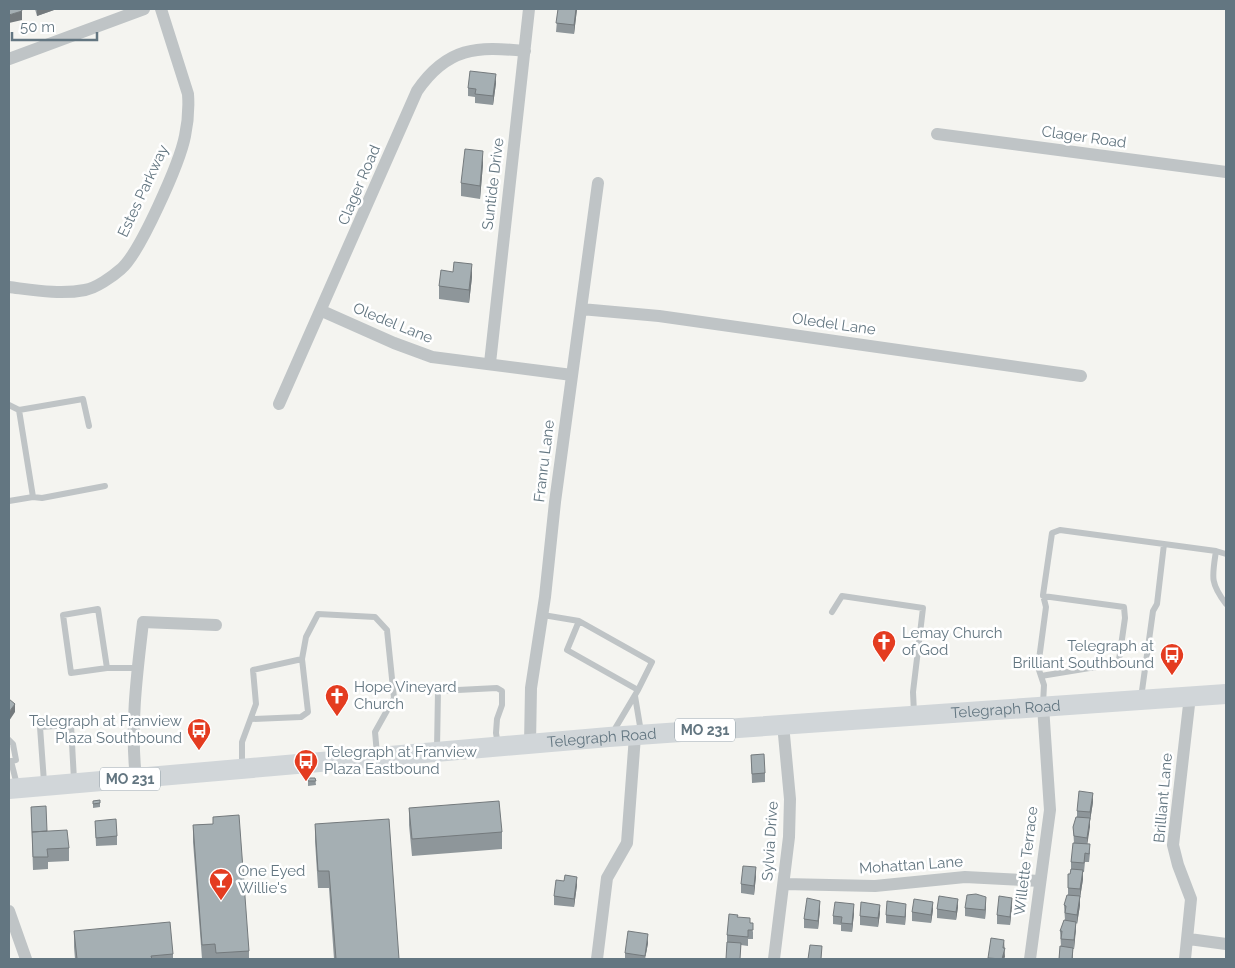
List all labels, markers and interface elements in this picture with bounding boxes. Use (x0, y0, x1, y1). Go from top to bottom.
scale bar (12, 10, 98, 42)
text: 50 m (20, 18, 55, 36)
street label: Clager Road (1040, 122, 1128, 152)
street label: Suntide Drive (478, 137, 508, 231)
street label: Estes Parkway (114, 142, 172, 240)
street label: Clager Road (334, 142, 384, 228)
street label: Oledel Lane (351, 299, 436, 347)
street label: Oledel Lane (791, 309, 877, 339)
street label: Franru Lane (530, 419, 558, 503)
place label: Lemay Church of God (902, 624, 1003, 659)
church icon: Lemay Church of God (871, 629, 897, 663)
place label: Telegraph at Brilliant Southbound (1012, 637, 1154, 672)
bus stop icon: Telegraph at Brilliant Southbound (1159, 642, 1185, 676)
place label: Hope Vineyard Church (354, 678, 457, 713)
church icon: Hope Vineyard Church (324, 683, 350, 717)
street label: Telegraph Road (950, 697, 1061, 722)
place label: Telegraph at Franview Plaza Southbound (29, 712, 182, 747)
bus stop icon: Telegraph at Franview Plaza Southbound (186, 717, 212, 751)
road number: MO 231 (675, 718, 735, 742)
street label: Telegraph Road (546, 725, 657, 751)
place label: Telegraph at Franview Plaza Eastbound (324, 743, 477, 778)
bus stop icon: Telegraph at Franview Plaza Eastbound (293, 748, 319, 782)
street label: Brilliant Lane (1150, 752, 1176, 844)
road number: MO 231 (100, 768, 160, 791)
street label: Sylvia Drive (758, 800, 782, 881)
street label: Willette Terrace (1010, 805, 1042, 917)
street label: Mohattan Lane (858, 852, 964, 878)
place label: One Eyed Willie's (238, 862, 305, 897)
bar icon: One Eyed Willie's (208, 867, 234, 901)

